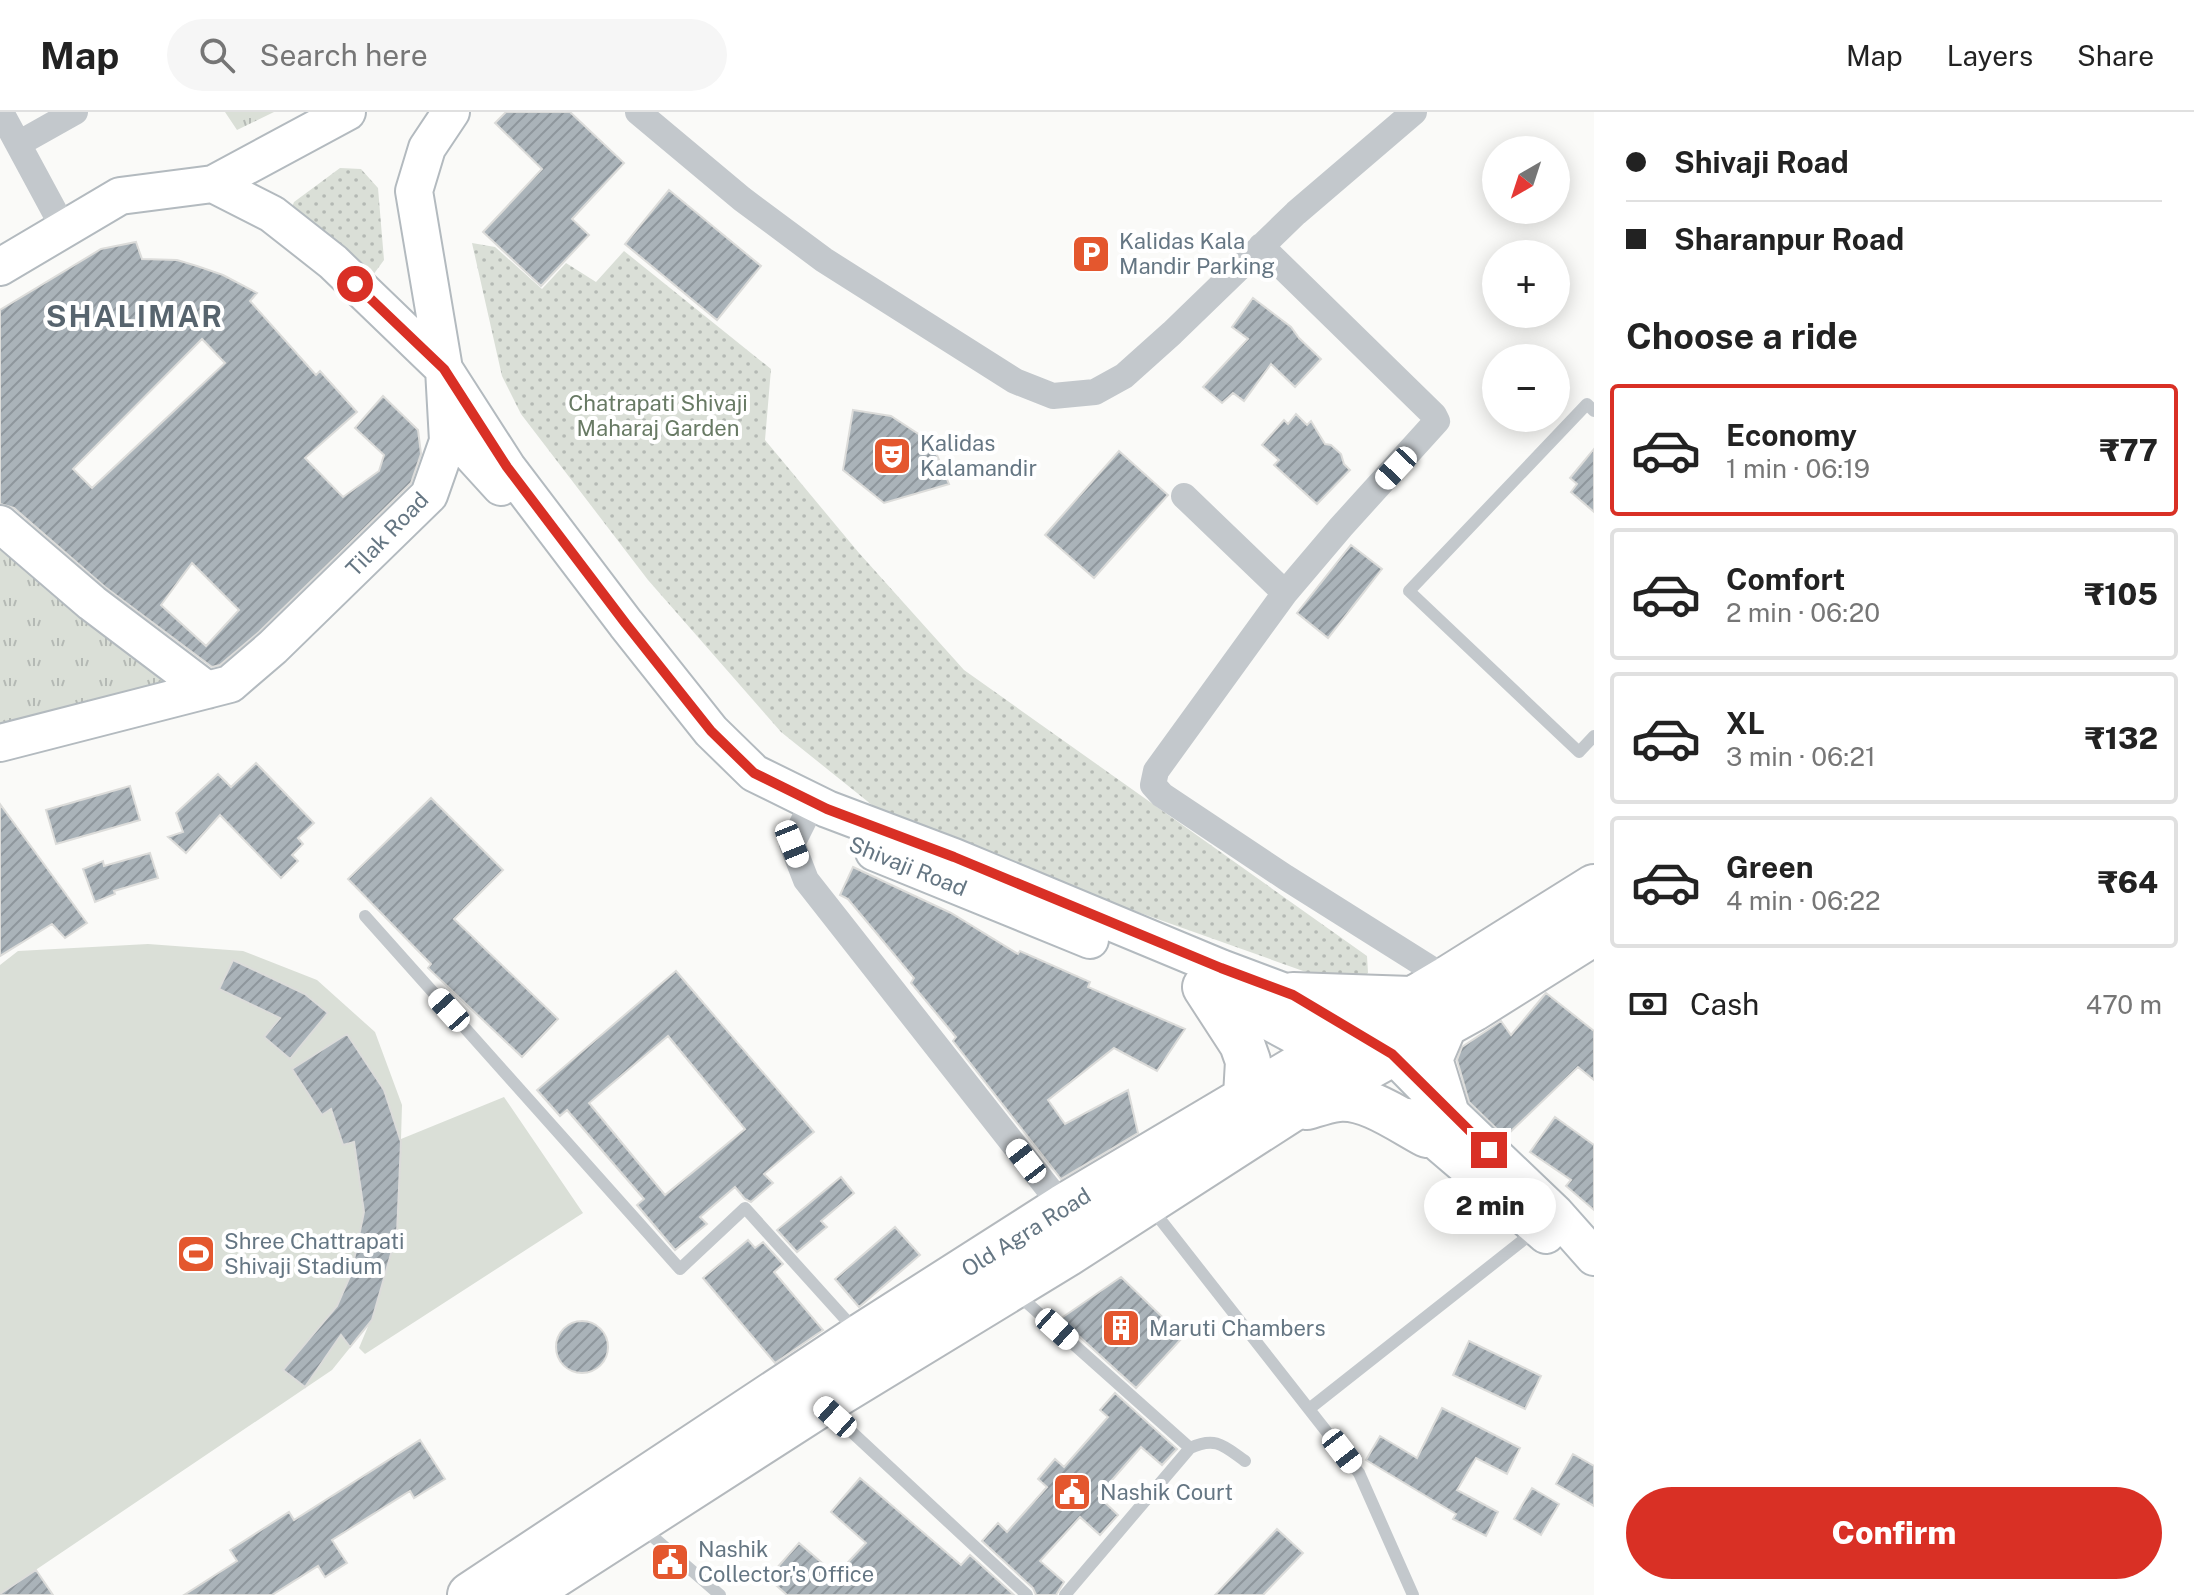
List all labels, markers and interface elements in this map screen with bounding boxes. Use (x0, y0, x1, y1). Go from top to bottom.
search box (167, 19, 727, 91)
text: Map (40, 33, 119, 78)
icon: search (195, 33, 239, 77)
text: Search here (259, 37, 428, 73)
text: Map (1846, 39, 1903, 72)
text: Layers (1947, 39, 2033, 72)
text: Share (2077, 39, 2154, 72)
north arrow (1482, 136, 1570, 224)
map controls (1482, 136, 1570, 432)
text: Shivaji Road (1674, 144, 1849, 180)
text: Sharanpur Road (1674, 221, 1904, 257)
place label: Kalidas Kala Mandir Parking (1119, 228, 1275, 279)
parking icon: Kalidas Kala Mandir Parking (1070, 233, 1112, 275)
button: + (1482, 240, 1570, 328)
route start (337, 266, 373, 302)
district label: SHALIMAR (46, 298, 224, 334)
text: Choose a ride (1626, 315, 1858, 357)
button: − (1482, 344, 1570, 432)
park label: Chatrapati Shivaji Maharaj Garden (568, 390, 748, 441)
icon: car (1630, 414, 1702, 486)
text: Economy (1726, 417, 1857, 453)
place label: Kalidas Kalamandir (920, 430, 1037, 481)
text: ₹77 (2100, 432, 2158, 468)
theatre icon: Kalidas Kalamandir (871, 435, 913, 477)
car (1371, 442, 1421, 494)
text: 1 min · 06:19 (1726, 453, 1870, 484)
street label: Tilak Road (340, 486, 434, 582)
icon: car (1630, 558, 1702, 630)
text: Comfort (1726, 561, 1845, 597)
text: ₹105 (2084, 576, 2158, 612)
text: 2 min · 06:20 (1726, 597, 1880, 628)
icon: car (1630, 702, 1702, 774)
text: XL (1726, 705, 1765, 741)
text: ₹132 (2085, 720, 2158, 756)
text: 3 min · 06:21 (1726, 741, 1876, 772)
car (772, 817, 812, 871)
street label: Shivaji Road (845, 831, 971, 901)
icon: car (1630, 846, 1702, 918)
text: Green (1726, 849, 1813, 885)
text: ₹64 (2098, 864, 2158, 900)
text: 4 min · 06:22 (1726, 885, 1881, 916)
icon: cash (1626, 982, 1670, 1026)
car (424, 984, 474, 1036)
text: Cash (1690, 986, 1759, 1022)
text: 470 m (2086, 989, 2162, 1020)
route end (1471, 1132, 1507, 1168)
car (1002, 1135, 1050, 1187)
callout: 2 min (1423, 1178, 1555, 1234)
street label: Old Agra Road (957, 1182, 1095, 1282)
text: 2 min (1455, 1190, 1525, 1221)
place label: Shree Chattrapati Shivaji Stadium (224, 1228, 405, 1279)
sports icon: Shree Chattrapati Shivaji Stadium (175, 1233, 217, 1275)
car (1031, 1304, 1083, 1354)
building icon: Maruti Chambers (1100, 1307, 1142, 1349)
place label: Maruti Chambers (1149, 1315, 1326, 1341)
car (809, 1392, 861, 1442)
car (1318, 1425, 1366, 1477)
public building icon: Nashik Court (1051, 1471, 1093, 1513)
place label: Nashik Court (1100, 1479, 1233, 1505)
button: Confirm (1626, 1487, 2162, 1579)
place label: Nashik Collector's Office (698, 1536, 874, 1587)
public building icon: Nashik Collector's Office (649, 1541, 691, 1583)

